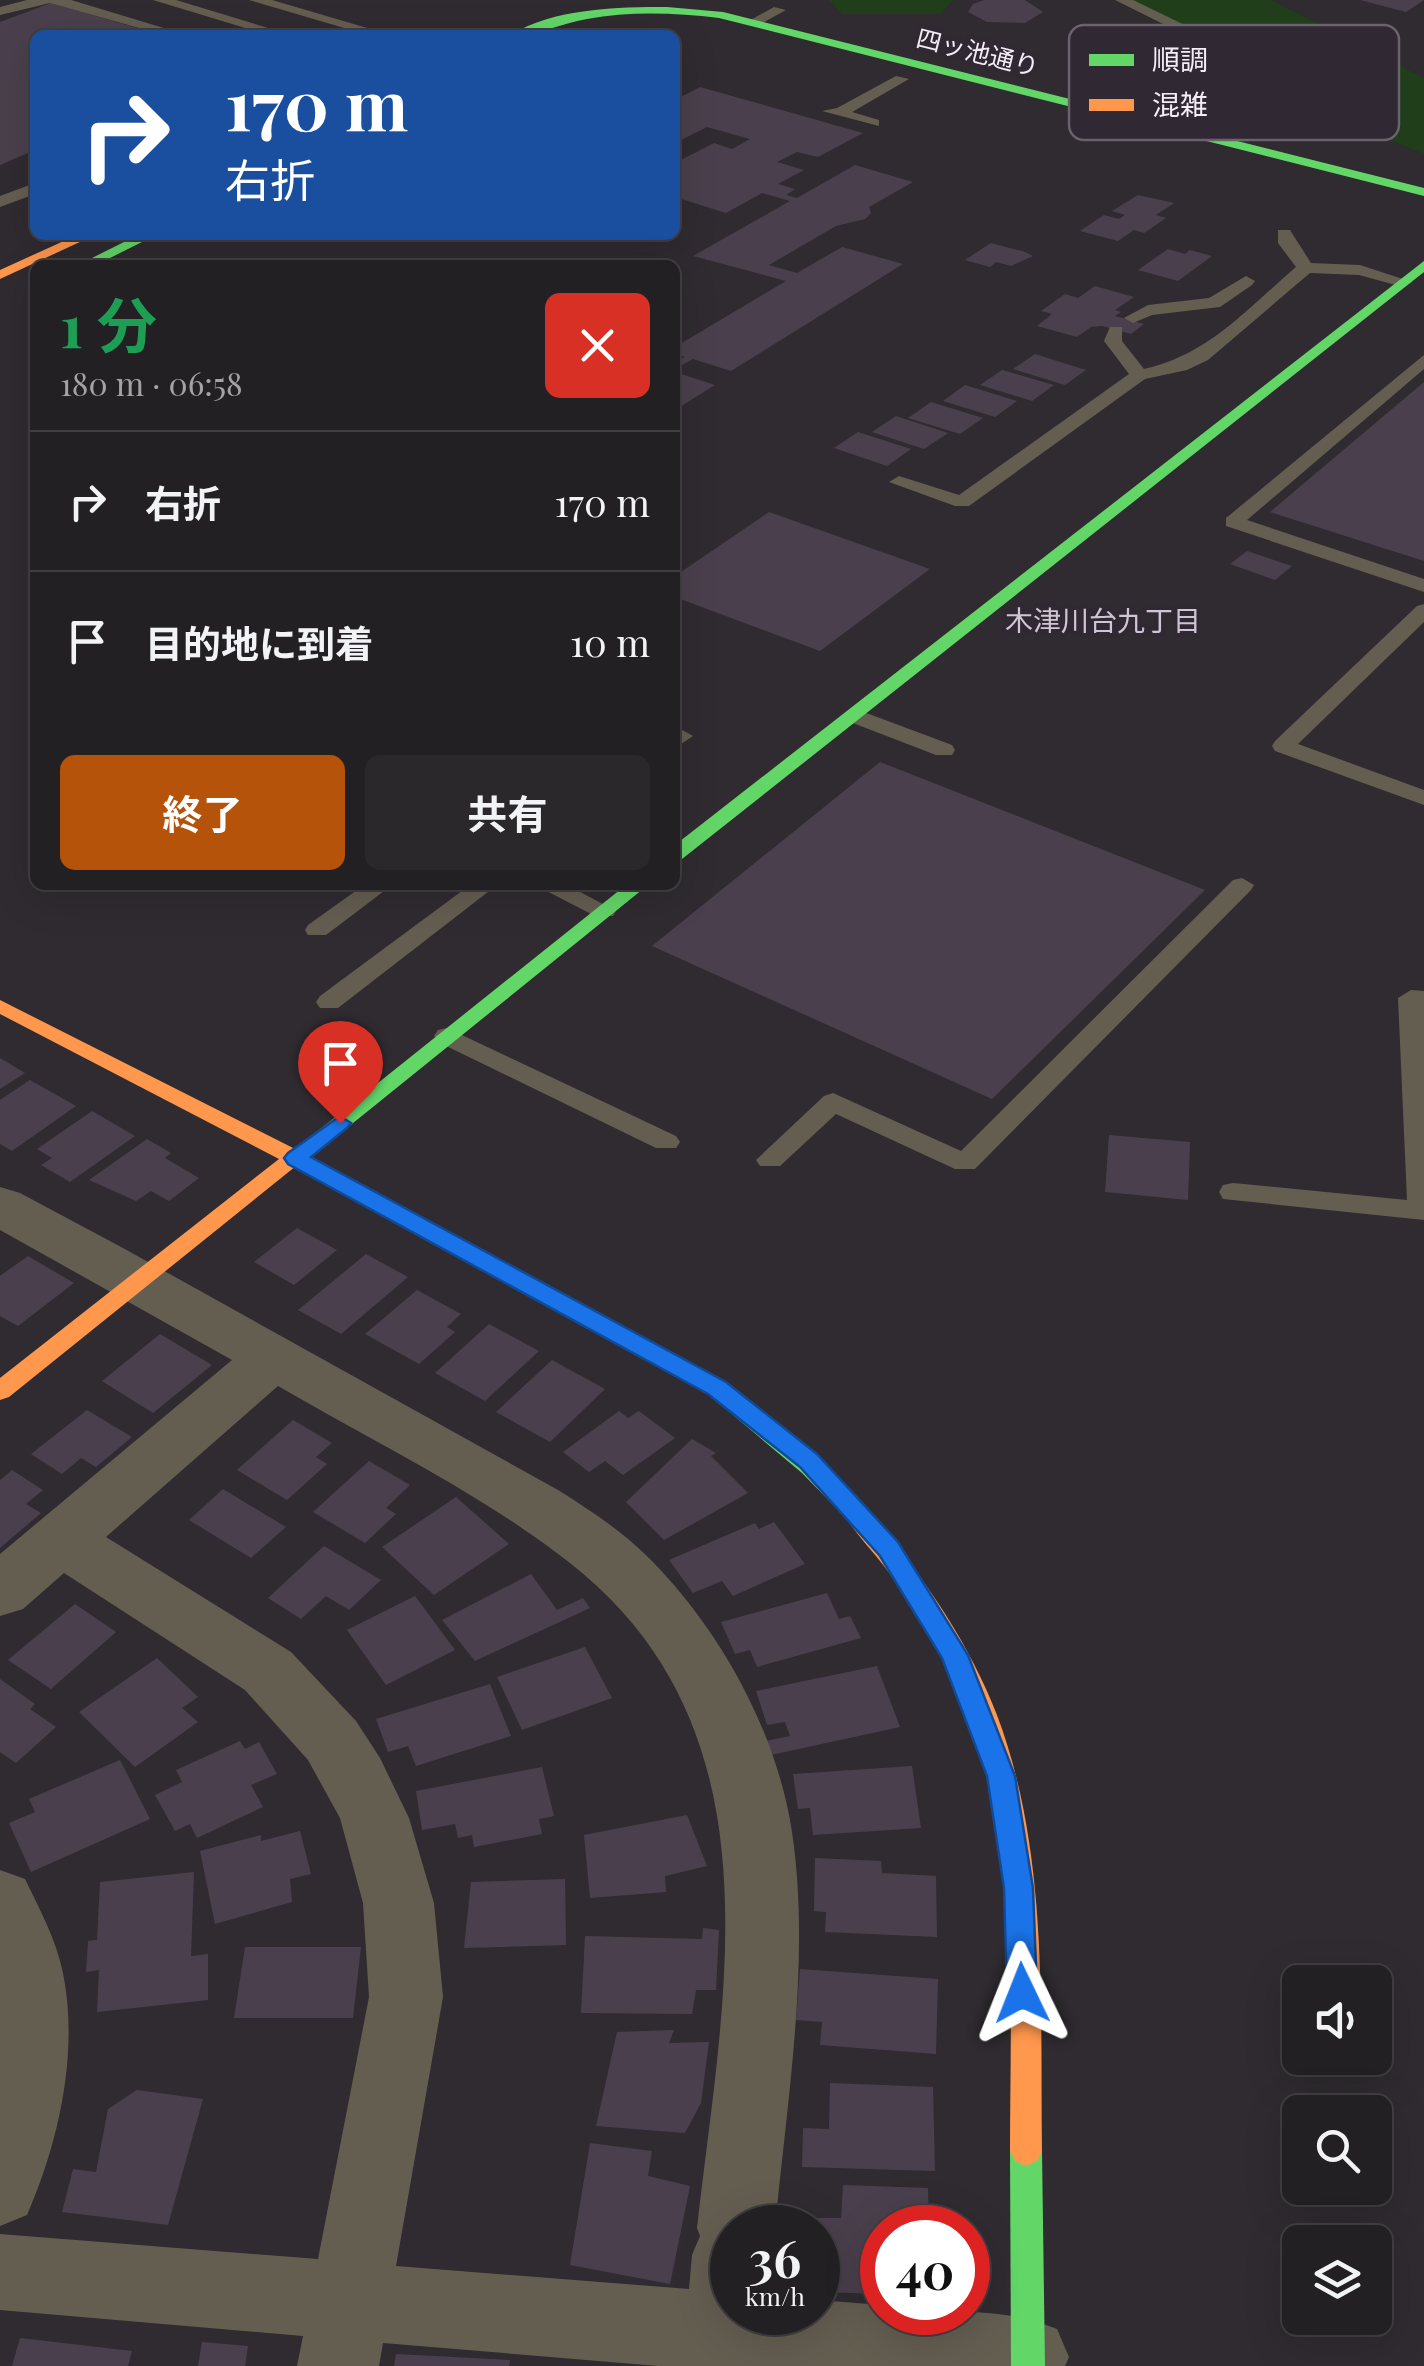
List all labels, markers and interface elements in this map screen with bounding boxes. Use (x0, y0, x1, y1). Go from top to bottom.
street label: 四ッ池通り (913, 20, 1043, 82)
legend (1069, 25, 1399, 140)
text: 順調 (1152, 40, 1208, 77)
text: 170 m (225, 55, 408, 149)
icon: right (60, 70, 190, 200)
text: 混雑 (1152, 85, 1208, 122)
text: 右折 (225, 148, 315, 208)
text: 1 分 (60, 283, 157, 363)
button: close (545, 293, 650, 398)
text: 180 m · 06:58 (60, 361, 243, 404)
icon: right (60, 474, 115, 529)
text: 170 m (555, 476, 650, 527)
text: 右折 (145, 477, 221, 528)
district label: 木津川台九丁目 (1005, 601, 1201, 638)
icon: arrive (60, 614, 115, 669)
text: 10 m (570, 616, 650, 667)
text: 目的地に到着 (145, 617, 373, 668)
button: 終了 (60, 755, 345, 870)
button: 共有 (365, 755, 650, 870)
pin (298, 1021, 383, 1124)
icon: arrive (313, 1036, 368, 1091)
position arrow (970, 1941, 1074, 2045)
map controls (1282, 1965, 1392, 2335)
button: sound (1282, 1965, 1392, 2075)
button: search (1282, 2095, 1392, 2205)
speed limit sign: 40 (860, 2205, 990, 2335)
text: 36 (749, 2224, 801, 2291)
button: layers (1282, 2225, 1392, 2335)
text: km/h (745, 2279, 805, 2312)

